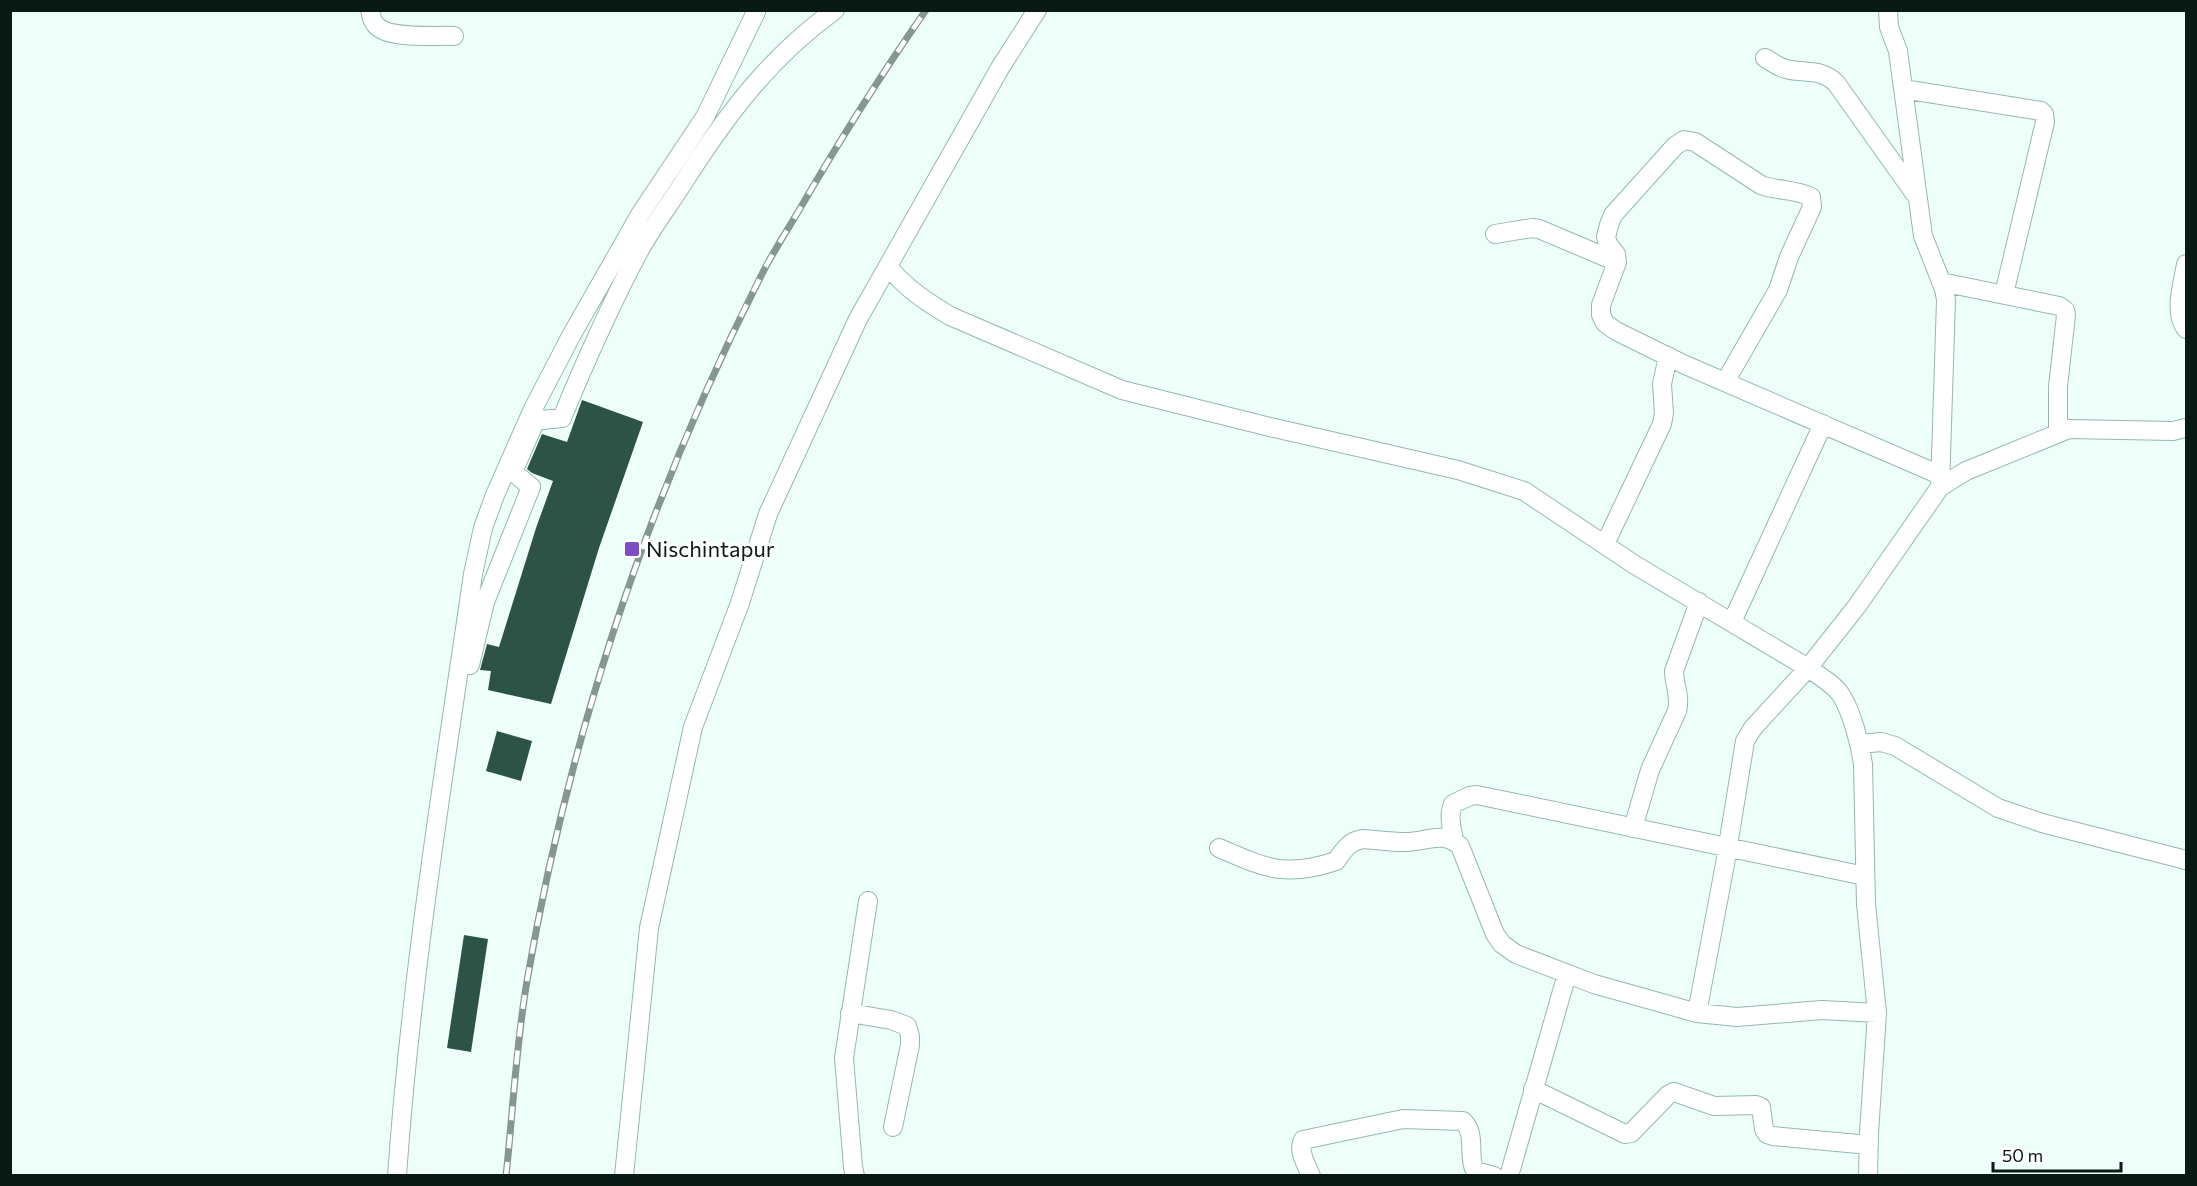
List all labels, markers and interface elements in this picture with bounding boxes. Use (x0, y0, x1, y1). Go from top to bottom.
place label: Nischintapur (646, 535, 775, 562)
marker: Nischintapur (623, 540, 641, 558)
scale bar (1993, 1135, 2120, 1173)
text: 50 m (2002, 1144, 2043, 1166)

